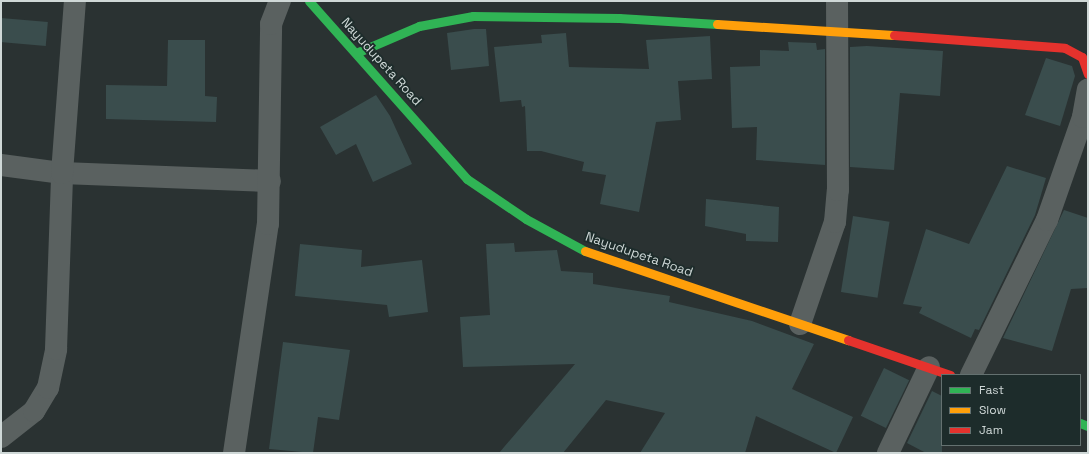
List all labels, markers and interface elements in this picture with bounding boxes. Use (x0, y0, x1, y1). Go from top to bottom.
street label: Nayudupeta Road (338, 15, 424, 109)
street label: Nayudupeta Road (583, 229, 695, 281)
legend (941, 374, 1081, 446)
text: Fast (979, 382, 1004, 398)
text: Slow (979, 402, 1006, 418)
text: Jam (979, 422, 1003, 438)

